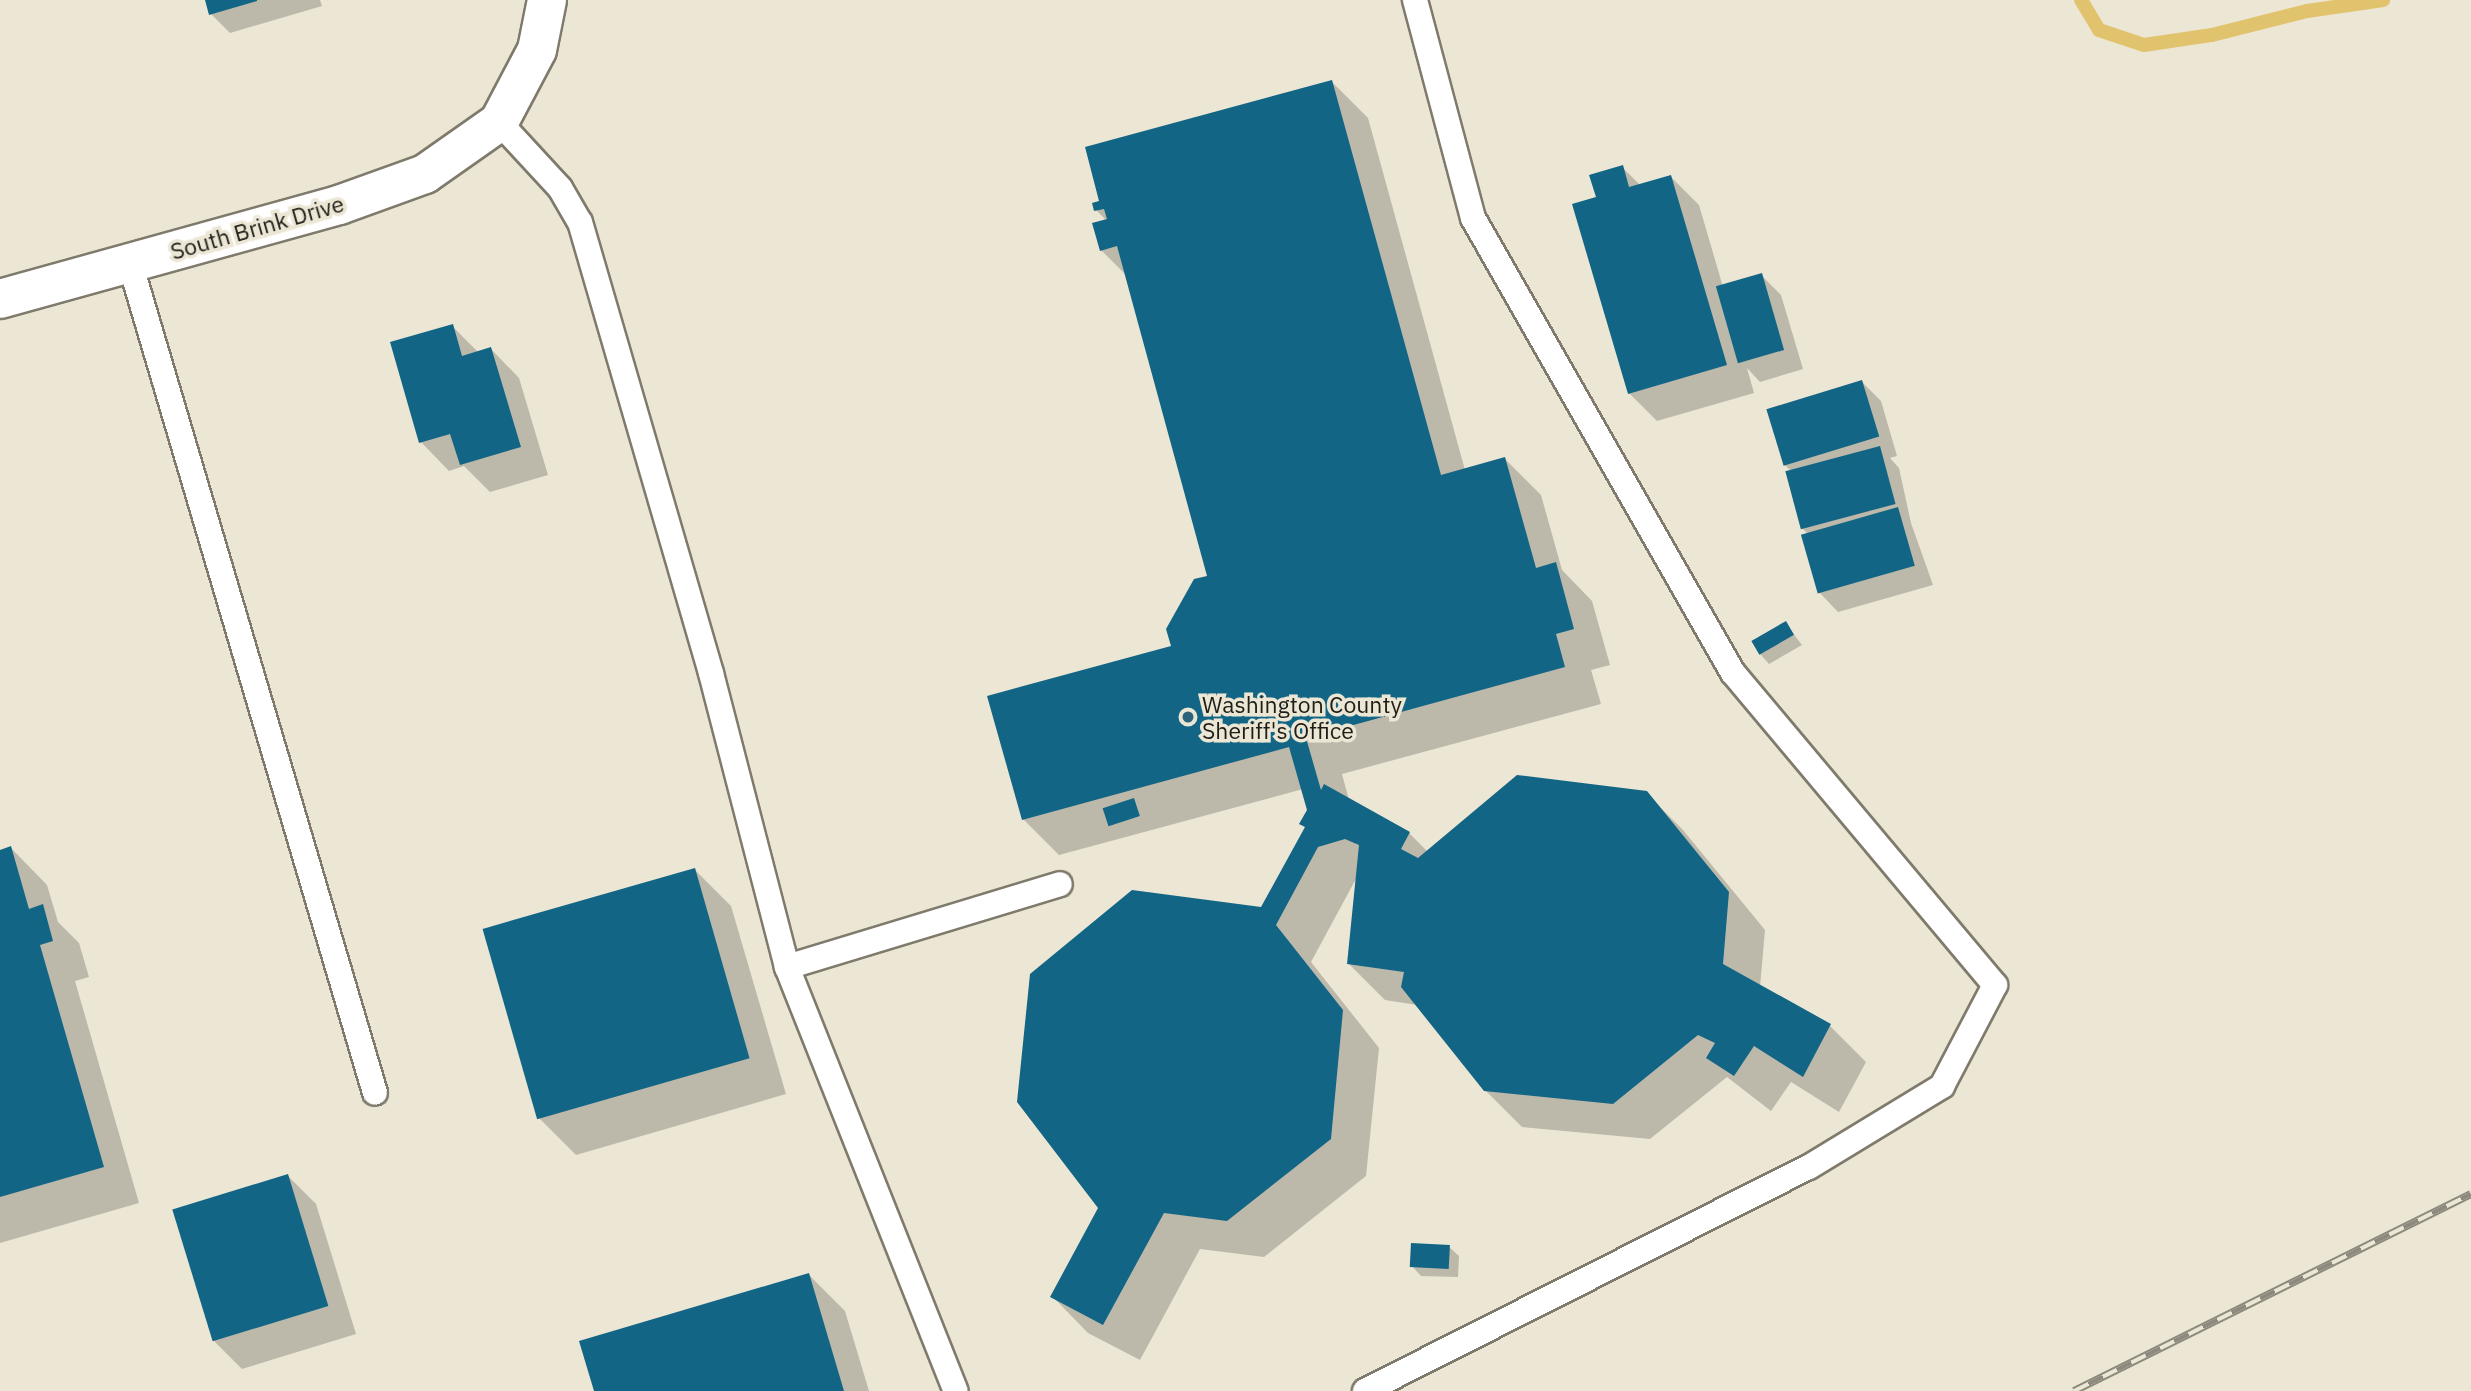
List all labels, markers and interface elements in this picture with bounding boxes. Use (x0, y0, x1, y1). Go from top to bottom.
street label: South Brink Drive (167, 189, 347, 265)
place label: Washington County Sheriff's Office (1202, 690, 1402, 744)
marker: Washington County Sheriff's Office (1180, 709, 1196, 725)

